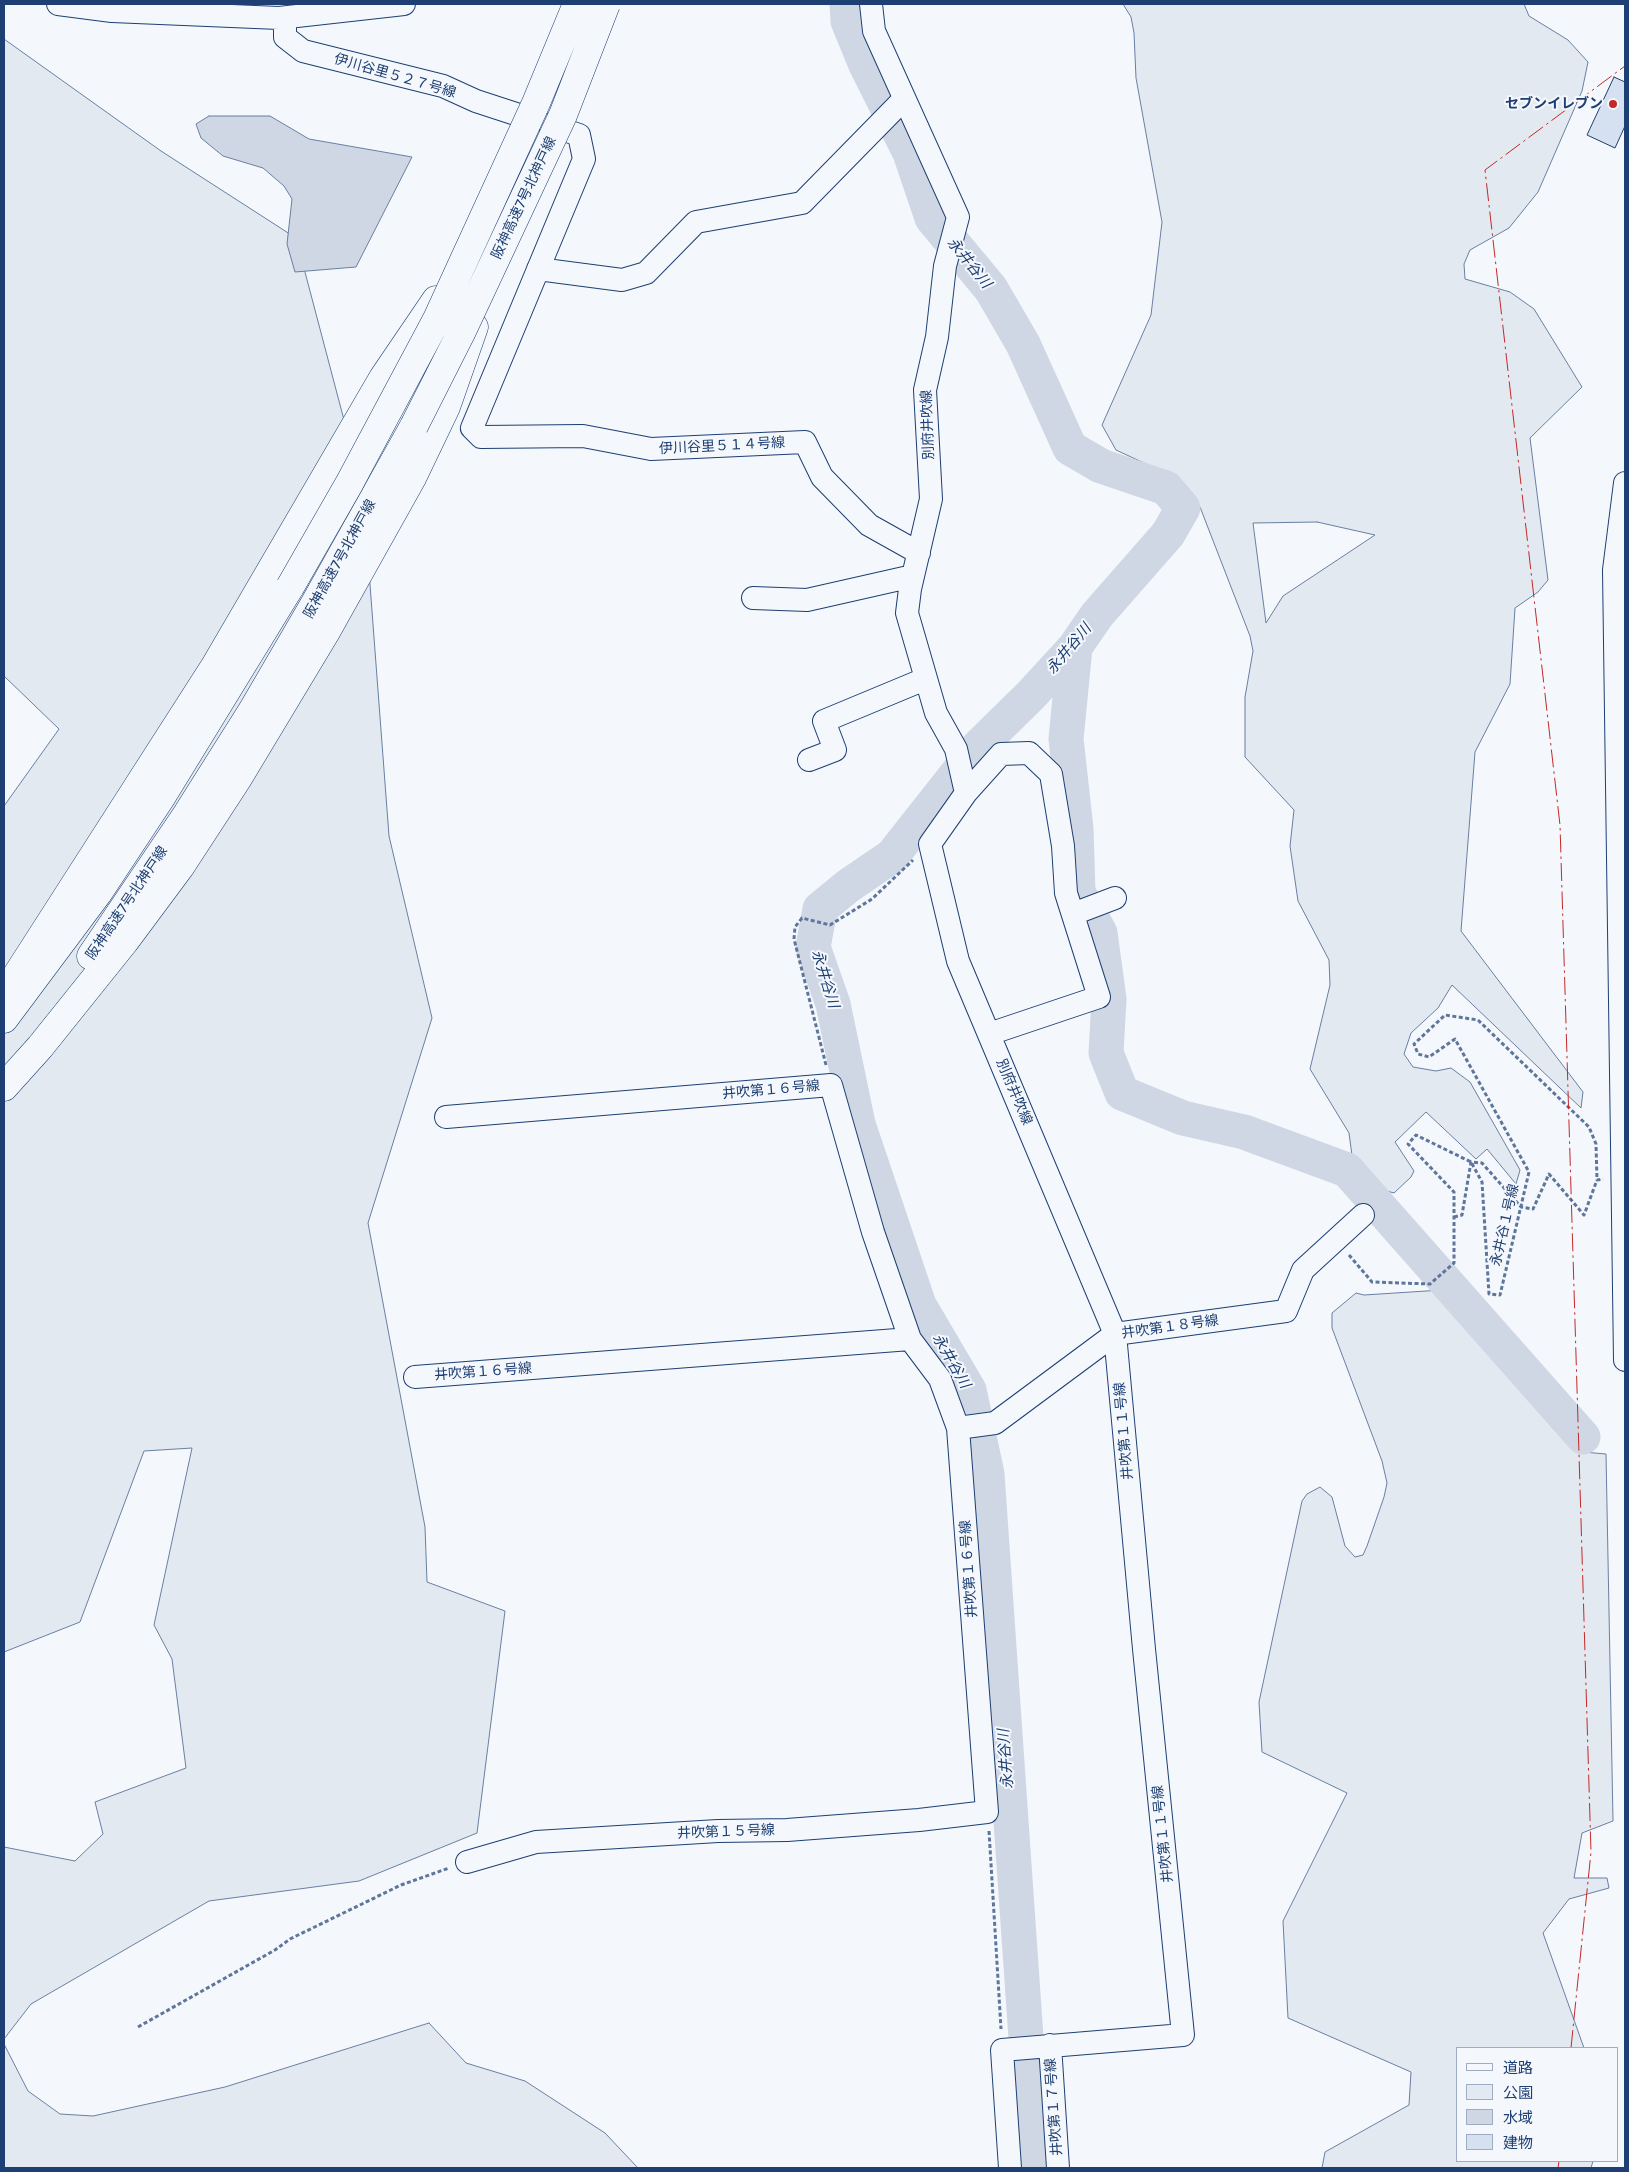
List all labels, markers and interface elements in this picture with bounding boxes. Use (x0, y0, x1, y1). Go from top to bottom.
street label: 伊川谷里５２７号線 (332, 51, 458, 101)
place label: セブンイレブン (1505, 96, 1603, 112)
marker: セブンイレブン (1607, 98, 1619, 110)
street label: 阪神高速7号北神戸線 (488, 134, 560, 262)
water label: 永井谷川 (943, 234, 995, 292)
street label: 別府井吹線 (918, 390, 938, 460)
street label: 伊川谷里５１４号線 (659, 434, 785, 458)
street label: 阪神高速7号北神戸線 (300, 497, 380, 621)
water label: 永井谷川 (1043, 620, 1095, 678)
street label: 阪神高速7号北神戸線 (83, 843, 171, 963)
water label: 永井谷川 (808, 948, 842, 1010)
street label: 別府井吹線 (993, 1057, 1035, 1127)
street label: 井吹第１６号線 (721, 1077, 821, 1103)
street label: 永井谷１号線 (1487, 1182, 1523, 1268)
street label: 井吹第１８号線 (1120, 1312, 1220, 1342)
water label: 永井谷川 (928, 1331, 974, 1391)
street label: 井吹第１６号線 (434, 1360, 532, 1384)
street label: 井吹第１１号線 (1111, 1381, 1137, 1481)
street label: 井吹第１６号線 (957, 1520, 981, 1618)
water label: 永井谷川 (995, 1728, 1017, 1790)
street label: 井吹第１１号線 (1150, 1784, 1176, 1884)
street label: 井吹第１５号線 (677, 1822, 775, 1842)
legend (1456, 2047, 1619, 2162)
street label: 井吹第１７号線 (1042, 2058, 1066, 2156)
text: 道路 (1503, 2059, 1533, 2077)
text: 公園 (1503, 2084, 1533, 2102)
text: 水域 (1503, 2109, 1533, 2127)
text: 建物 (1503, 2134, 1533, 2152)

